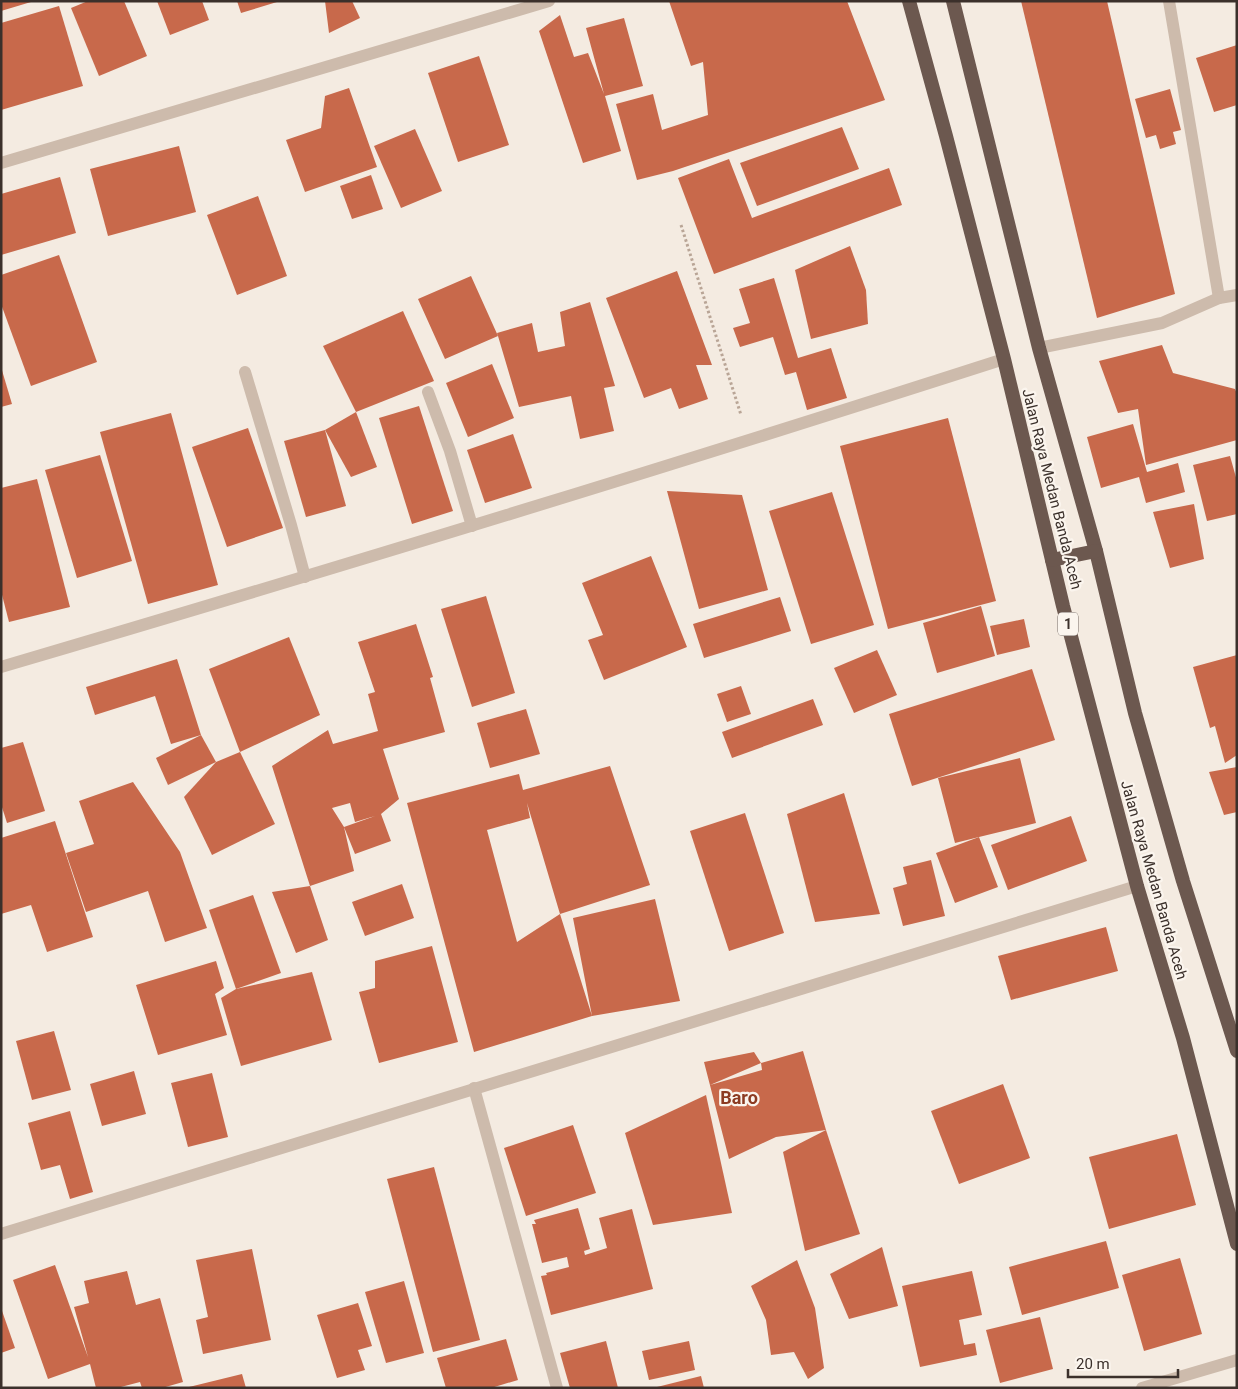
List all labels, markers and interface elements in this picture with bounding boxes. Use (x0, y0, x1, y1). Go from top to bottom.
street label: Jalan Raya Medan Banda Aceh (1018, 387, 1086, 591)
road number: 1 (1058, 612, 1078, 636)
street label: Jalan Raya Medan Banda Aceh (1117, 778, 1191, 982)
district label: Baro (720, 1087, 758, 1108)
scale bar (1068, 1346, 1178, 1378)
text: 20 m (1076, 1355, 1110, 1373)

